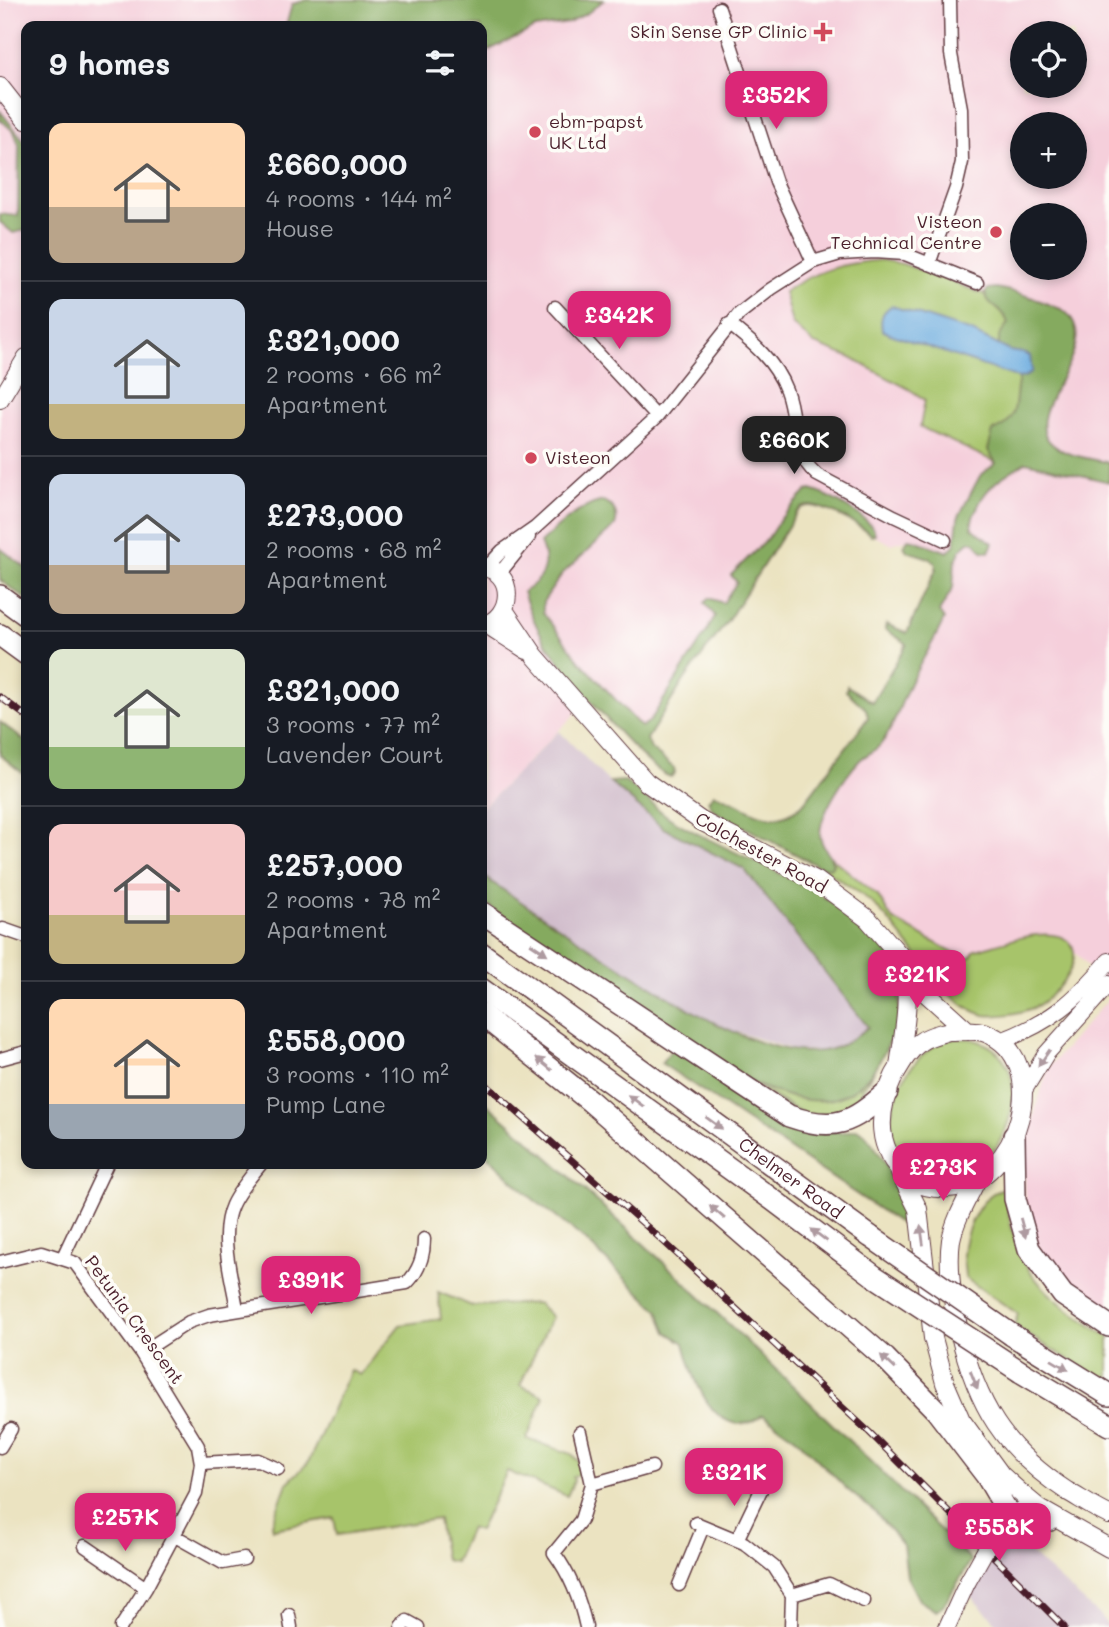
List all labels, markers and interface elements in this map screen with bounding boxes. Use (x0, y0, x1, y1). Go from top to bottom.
place label: Skin Sense GP Clinic (630, 19, 807, 43)
map controls (1010, 21, 1087, 280)
button: locate (1010, 21, 1087, 98)
marker: Skin Sense GP Clinic (813, 22, 833, 42)
text: 9 homes (49, 43, 170, 83)
icon: filters (421, 44, 459, 82)
pin: £352K (727, 72, 825, 131)
text: £352K (741, 79, 811, 109)
place label: ebm-papst UK Ltd (549, 109, 644, 154)
button: + (1010, 112, 1087, 189)
marker: ebm-papst UK Ltd (527, 124, 543, 140)
text: £660,000 (266, 143, 407, 183)
icon: home (105, 151, 189, 235)
text: 4 rooms · 144 m² (266, 183, 452, 213)
button: − (1010, 203, 1087, 280)
place label: Visteon Technical Centre (830, 209, 982, 254)
text: House (266, 213, 334, 243)
marker: Visteon Technical Centre (988, 224, 1004, 240)
pin: £342K (570, 292, 668, 351)
text: £342K (584, 299, 654, 329)
text: £321,000 (266, 319, 400, 359)
icon: home (105, 327, 189, 411)
text: 2 rooms · 66 m² (266, 359, 441, 389)
text: Apartment (266, 389, 388, 419)
pin: £660K (745, 416, 843, 476)
text: £660K (758, 424, 830, 454)
place label: Visteon (545, 445, 611, 469)
marker: Visteon (523, 450, 539, 466)
text: £273,000 (266, 494, 403, 534)
icon: home (105, 502, 189, 586)
text: 2 rooms · 68 m² (266, 534, 441, 564)
text: Apartment (266, 564, 388, 594)
text: £321,000 (266, 669, 400, 709)
icon: home (105, 677, 189, 761)
text: 3 rooms · 77 m² (266, 709, 440, 739)
text: Lavender Court (266, 739, 444, 769)
street label: Colchester Road (691, 806, 832, 898)
text: £257,000 (266, 844, 403, 884)
icon: home (105, 852, 189, 936)
text: 2 rooms · 78 m² (266, 884, 440, 914)
text: Apartment (266, 914, 388, 944)
one-way arrow (529, 942, 548, 955)
pin: £321K (868, 950, 966, 1010)
text: £321K (884, 958, 950, 988)
text: £558,000 (266, 1019, 405, 1059)
icon: home (105, 1027, 189, 1111)
one-way arrow (1037, 1049, 1051, 1067)
one-way arrow (536, 1057, 554, 1072)
text: 3 rooms · 110 m² (266, 1059, 449, 1089)
text: Pump Lane (266, 1089, 386, 1119)
one-way arrow (627, 1094, 645, 1108)
one-way arrow (705, 1116, 723, 1130)
street label: Chelmer Road (734, 1131, 848, 1224)
pin: £273K (894, 1144, 992, 1203)
text: £273K (909, 1151, 977, 1181)
one-way arrow (708, 1204, 726, 1220)
one-way arrow (1018, 1217, 1029, 1239)
one-way arrow (916, 1224, 927, 1246)
one-way arrow (811, 1228, 829, 1243)
street label: Petunia Crescent (80, 1250, 190, 1389)
pin: £391K (262, 1256, 360, 1316)
text: £391K (277, 1264, 345, 1294)
one-way arrow (880, 1354, 897, 1370)
one-way arrow (1050, 1359, 1070, 1371)
one-way arrow (968, 1370, 979, 1391)
pin: £321K (685, 1448, 783, 1508)
text: £321K (701, 1456, 767, 1486)
pin: £257K (76, 1494, 174, 1553)
text: £257K (91, 1501, 159, 1531)
pin: £558K (950, 1504, 1048, 1563)
text: £558K (964, 1511, 1034, 1541)

